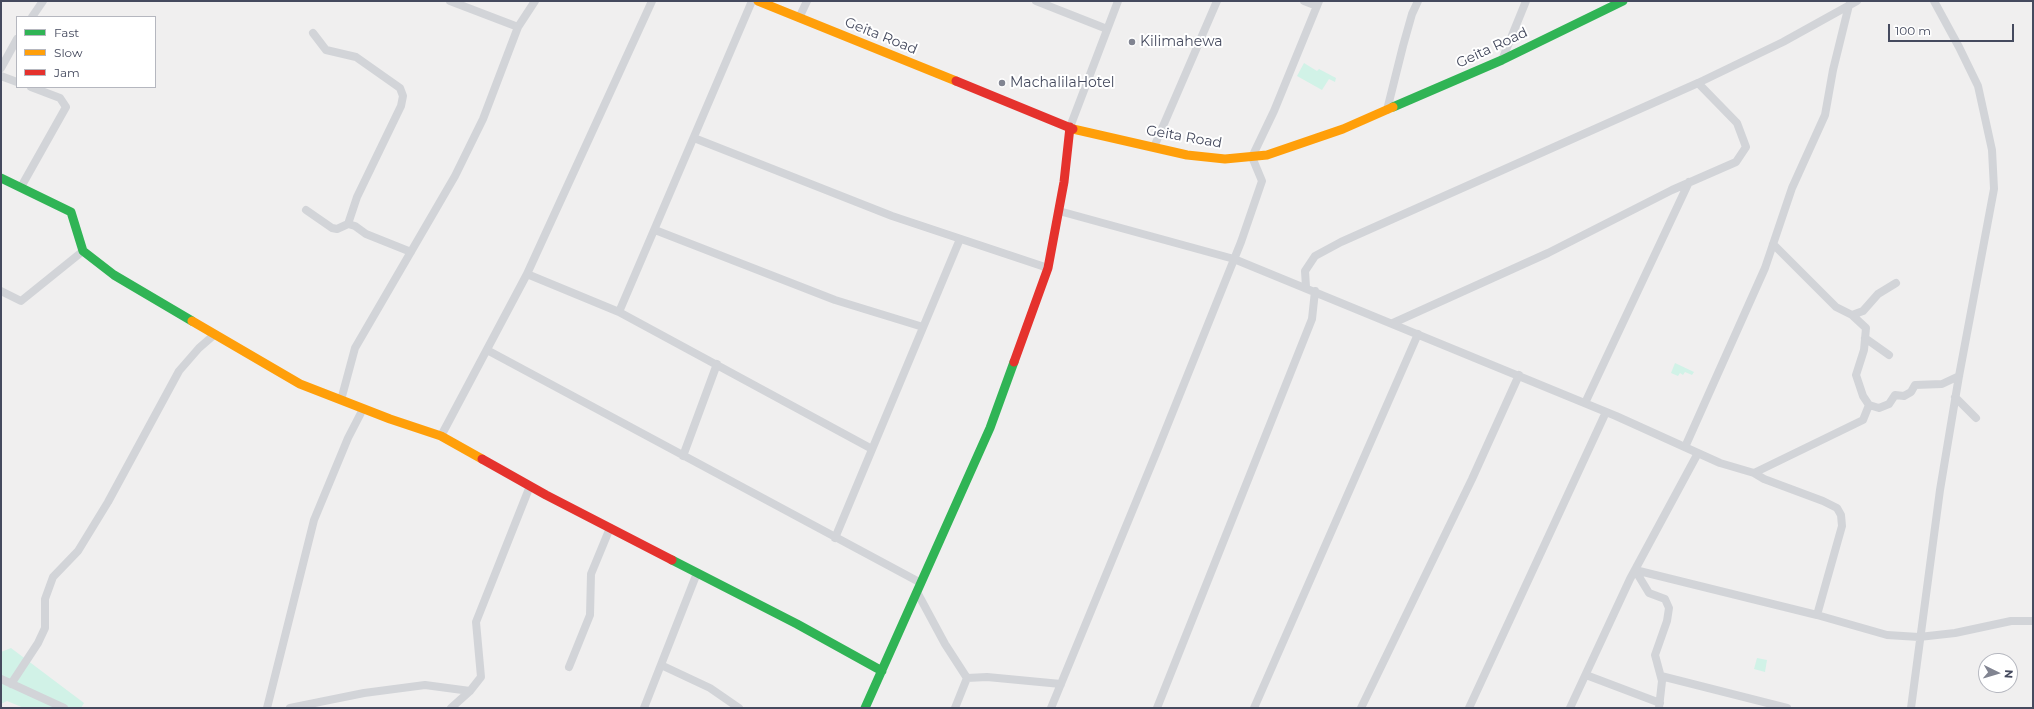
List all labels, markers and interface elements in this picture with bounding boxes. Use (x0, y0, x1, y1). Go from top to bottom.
street label: Geita Road (842, 14, 920, 58)
legend (16, 16, 156, 88)
scale bar (1890, 16, 2016, 42)
text: 100 m (1895, 23, 1931, 38)
street label: Geita Road (1454, 24, 1530, 72)
text: Fast (54, 25, 79, 40)
place label: Kilimahewa (1140, 34, 1222, 50)
marker: Kilimahewa (1127, 37, 1137, 47)
text: Slow (54, 45, 83, 60)
text: Jam (54, 65, 80, 80)
place label: MachalilaHotel (1010, 75, 1114, 91)
marker: MachalilaHotel (997, 78, 1007, 88)
street label: Geita Road (1145, 122, 1223, 152)
north arrow (1978, 653, 2018, 693)
text: N (2002, 669, 2016, 679)

